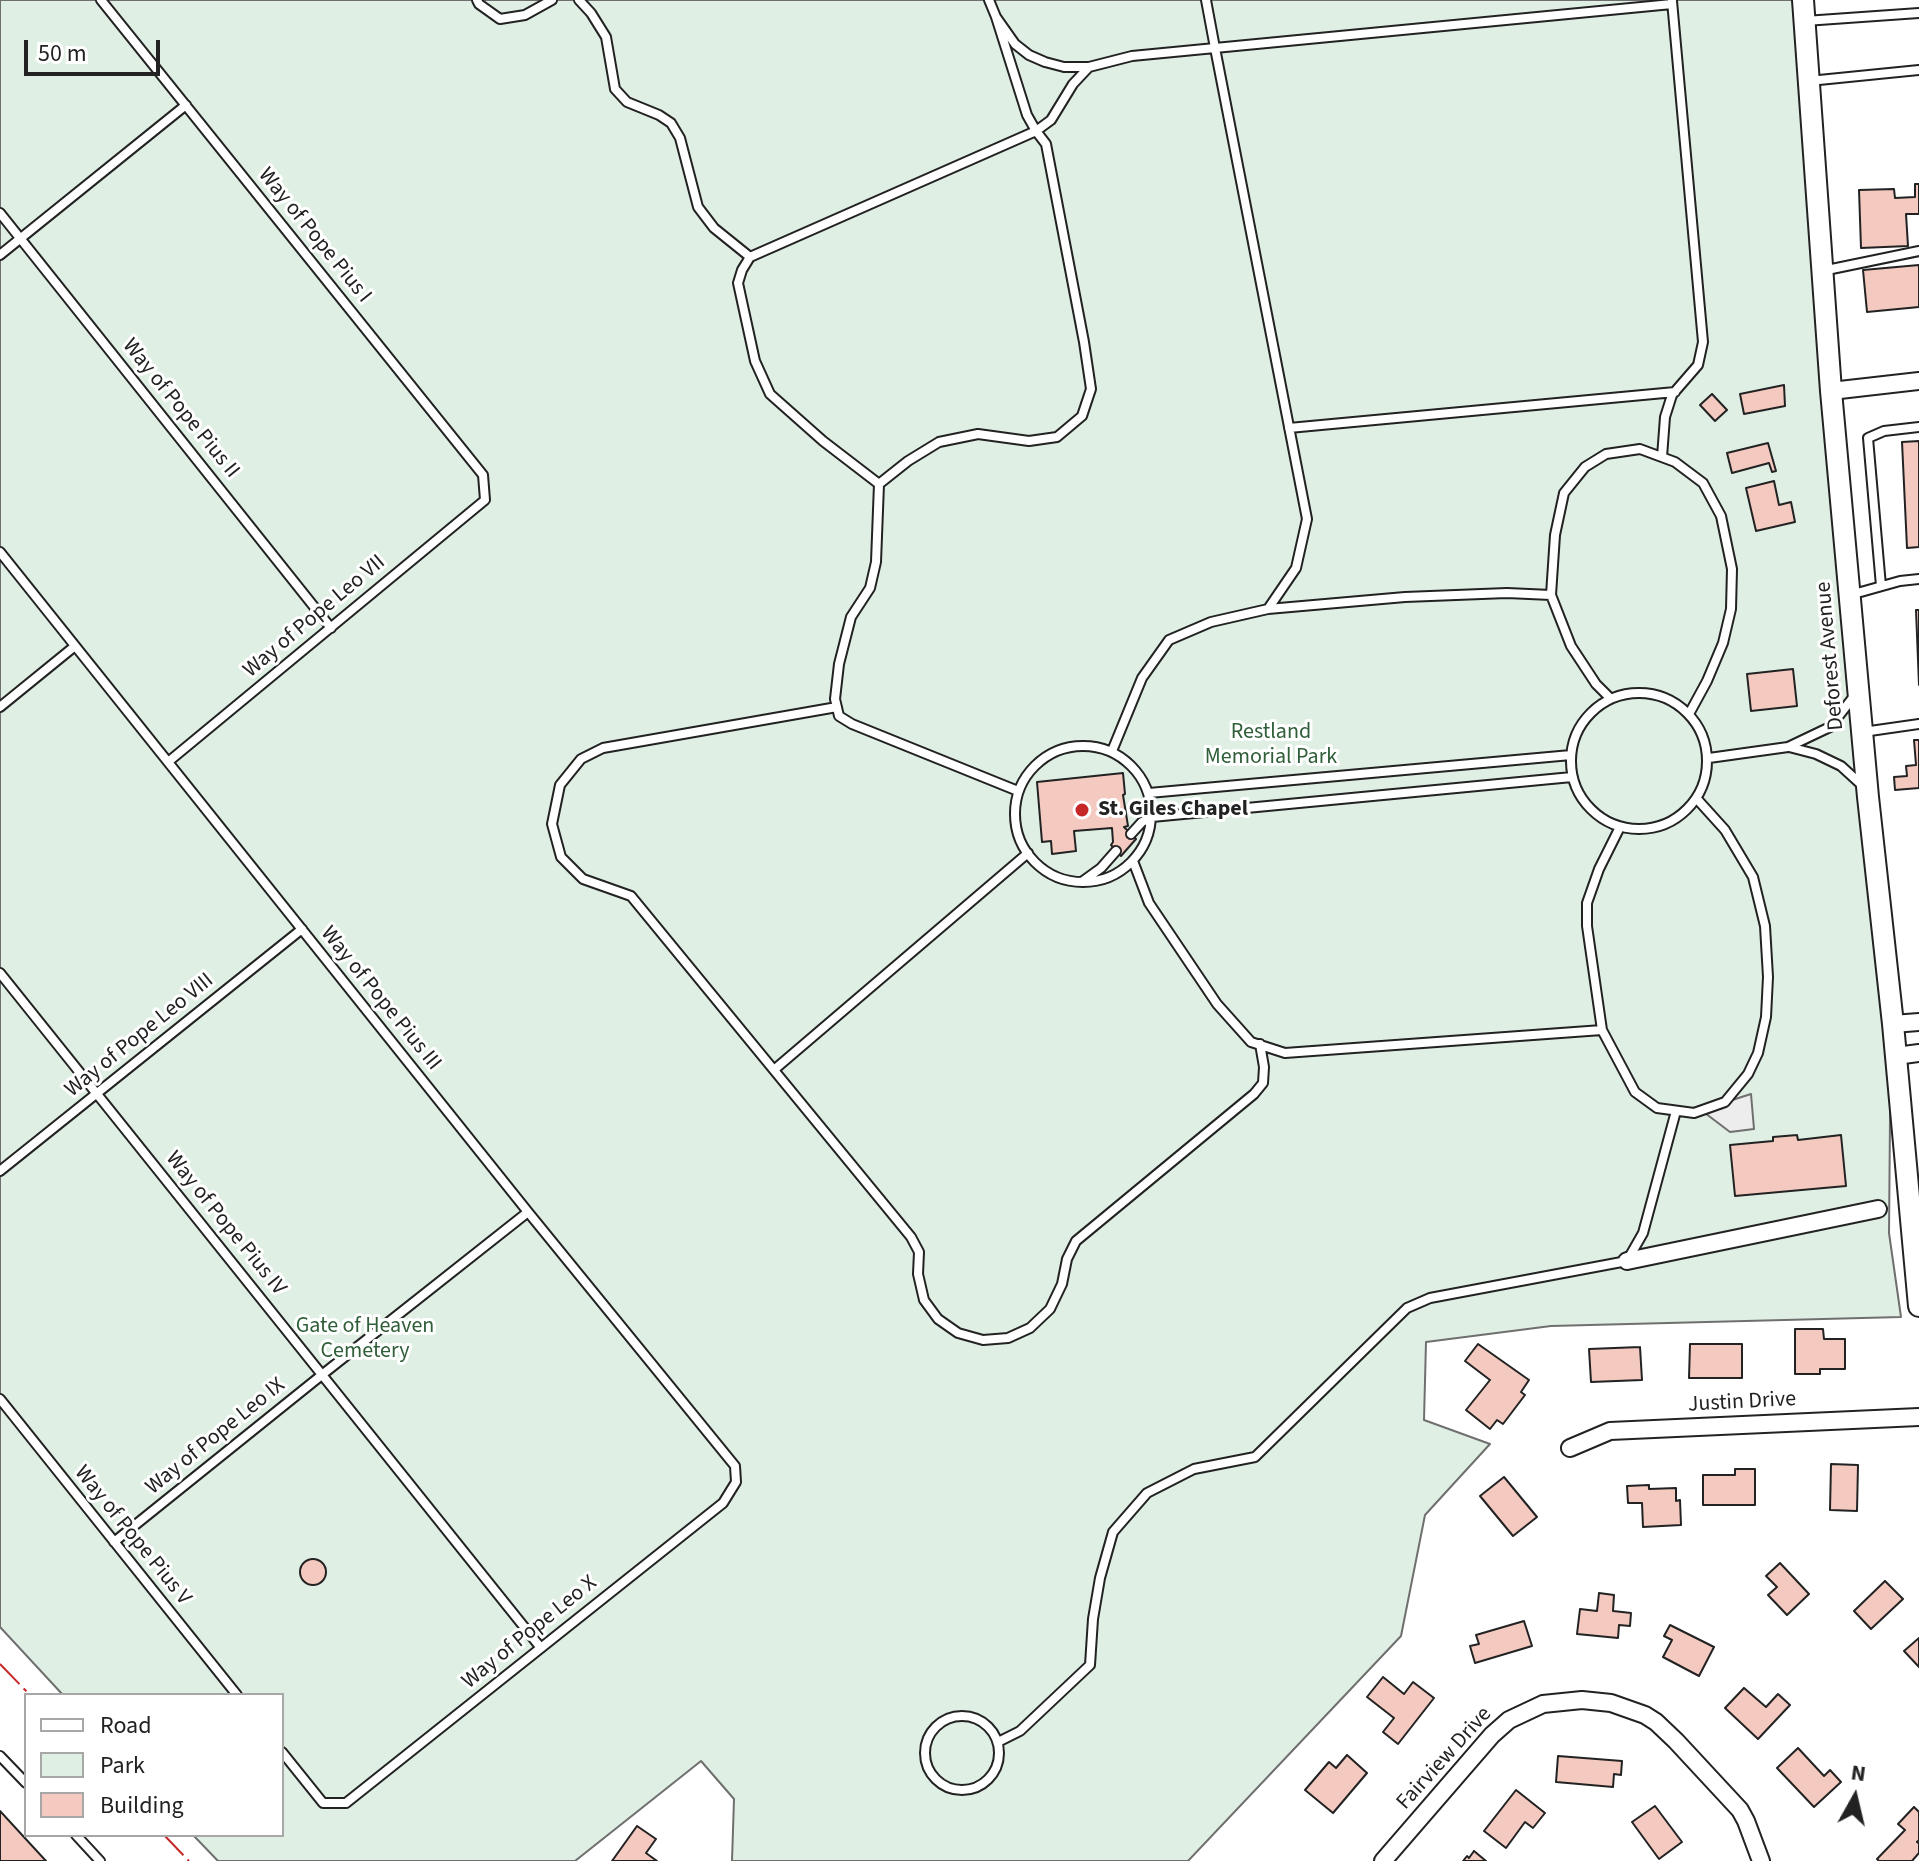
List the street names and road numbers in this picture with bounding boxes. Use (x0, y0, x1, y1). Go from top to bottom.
street label: Way of Pope Pius I (252, 163, 376, 309)
street label: Way of Pope Pius II (116, 334, 244, 484)
street label: Way of Pope Leo VII (239, 550, 391, 684)
street label: Deforest Avenue (1811, 581, 1851, 731)
street label: Way of Pope Pius III (314, 922, 446, 1076)
street label: Way of Pope Leo VIII (61, 968, 219, 1104)
street label: Way of Pope Pius IV (159, 1147, 291, 1301)
street label: Way of Pope Leo IX (141, 1373, 291, 1501)
street label: Justin Drive (1687, 1387, 1797, 1419)
street label: Way of Pope Pius V (68, 1461, 196, 1611)
street label: Way of Pope Leo X (457, 1571, 603, 1695)
street label: Fairview Drive (1392, 1702, 1498, 1816)

